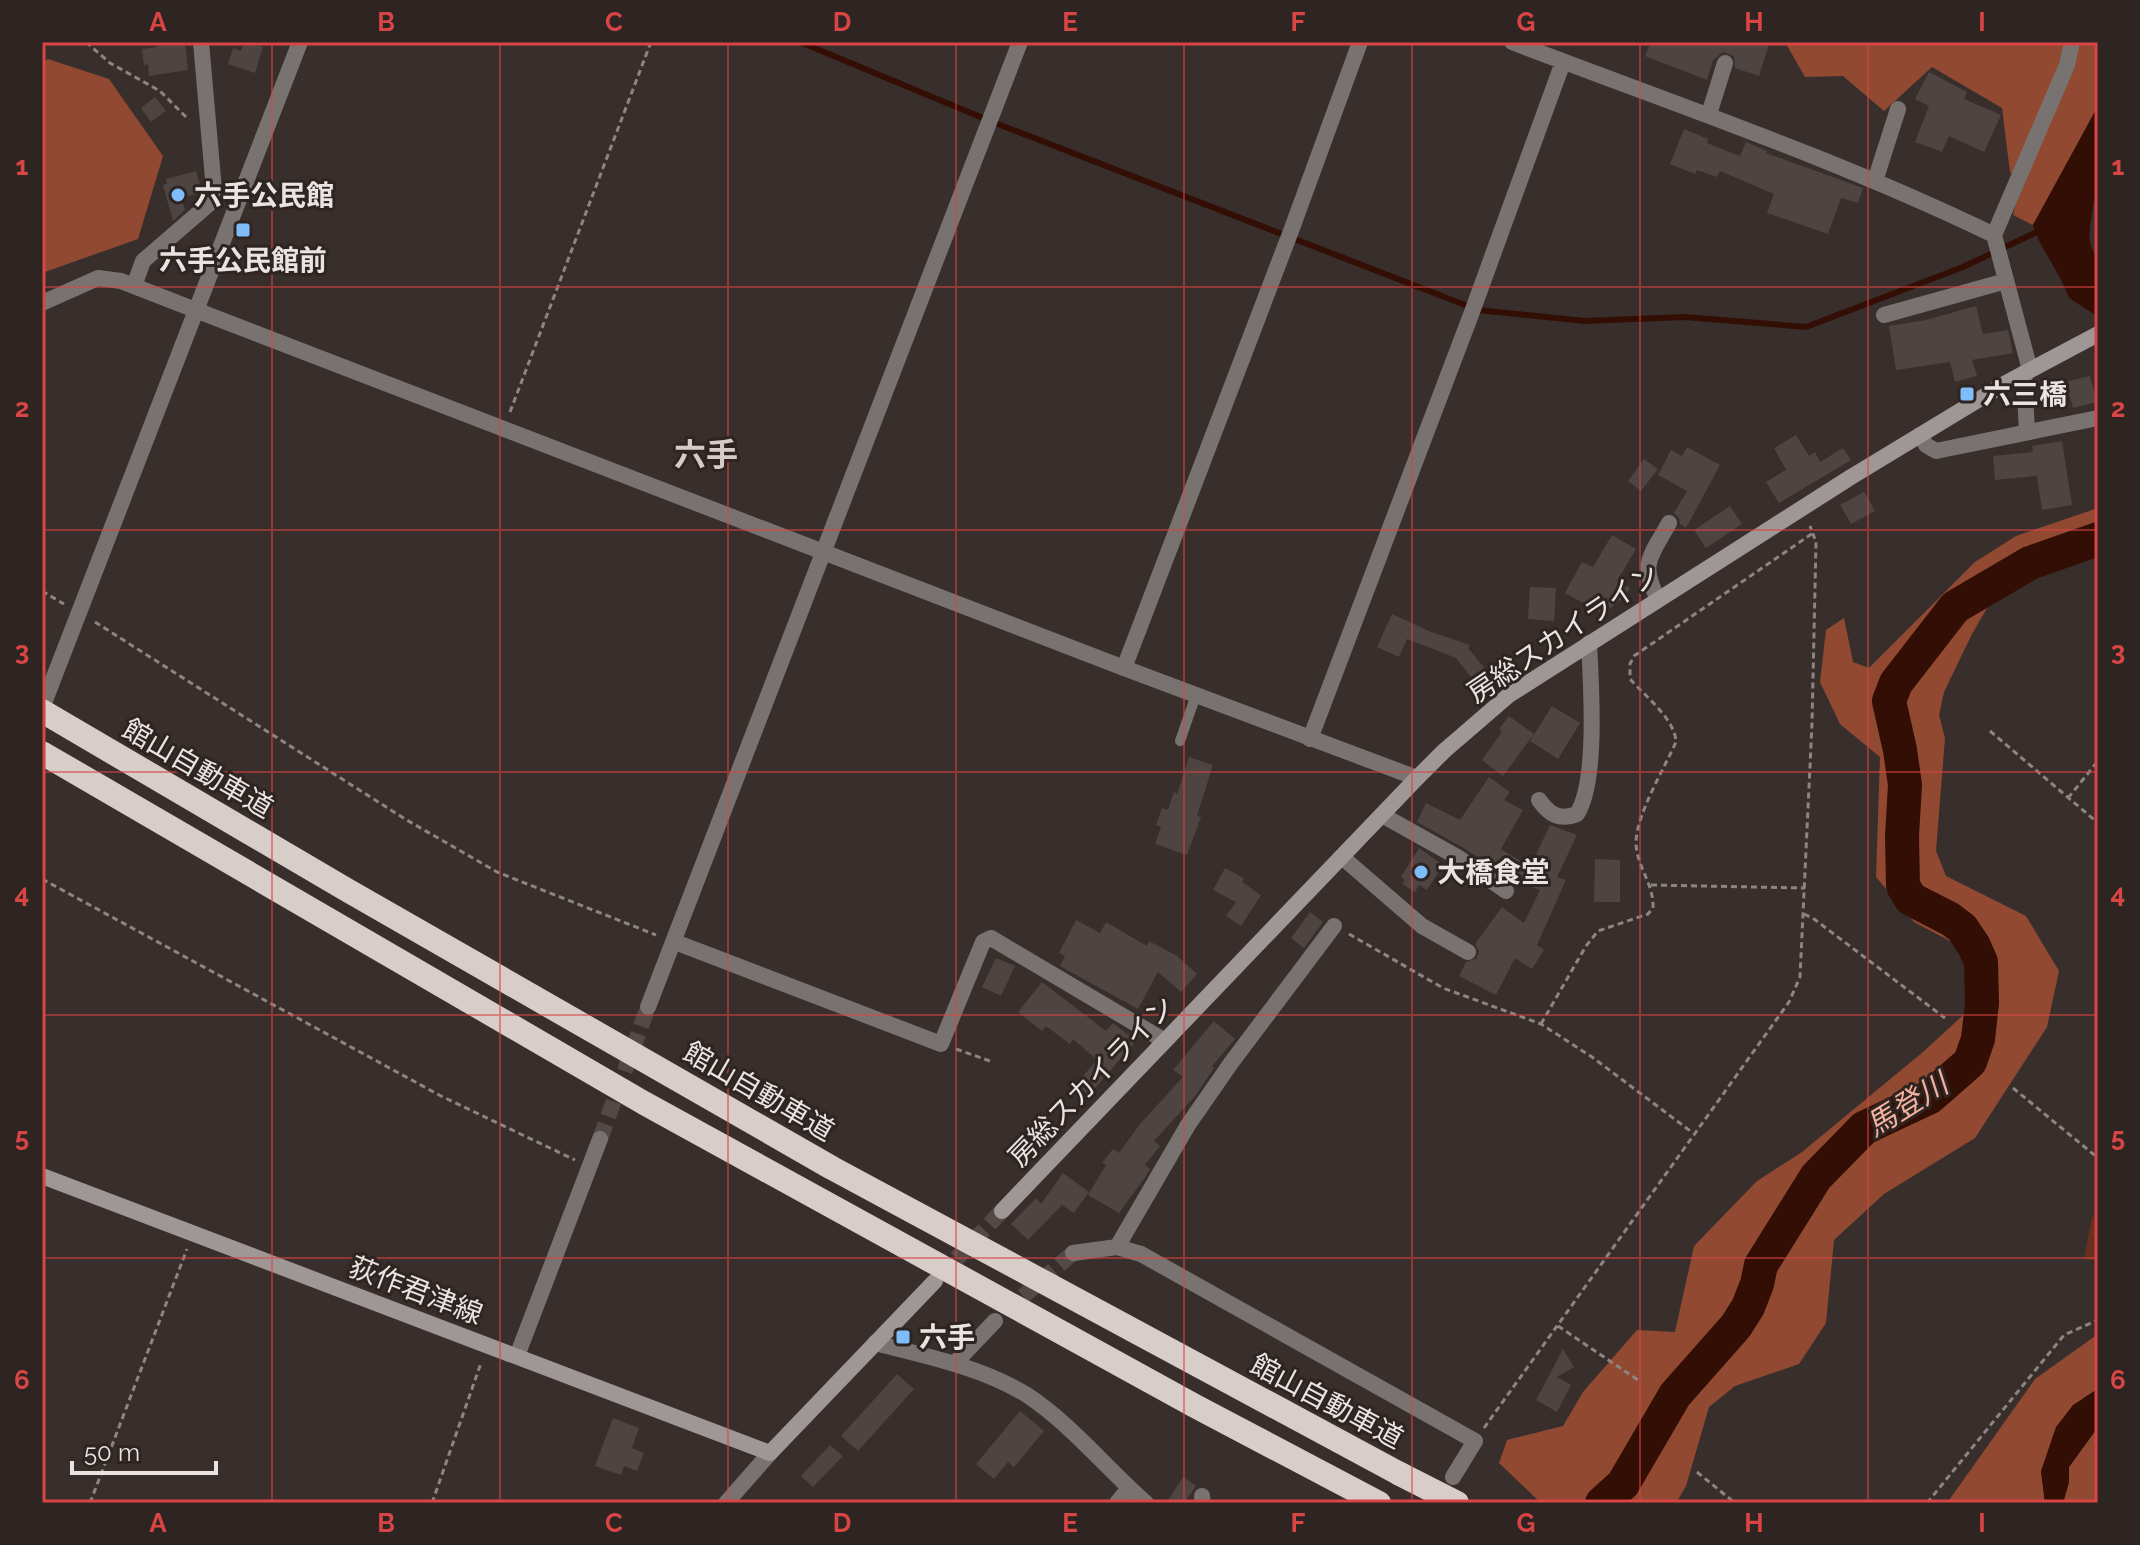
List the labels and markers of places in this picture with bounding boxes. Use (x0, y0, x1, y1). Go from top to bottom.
place label: 六手公民館 (194, 179, 334, 212)
marker: 六手公民館 (169, 186, 187, 204)
marker: 六手公民館前 (234, 221, 252, 239)
place label: 六手公民館前 (159, 244, 327, 277)
place label: 六三橋 (1983, 378, 2067, 411)
marker: 六三橋 (1958, 385, 1976, 403)
place label: 大橋食堂 (1437, 856, 1549, 889)
marker: 大橋食堂 (1412, 863, 1430, 881)
place label: 六手 (919, 1321, 975, 1354)
marker: 六手 (894, 1328, 912, 1346)

